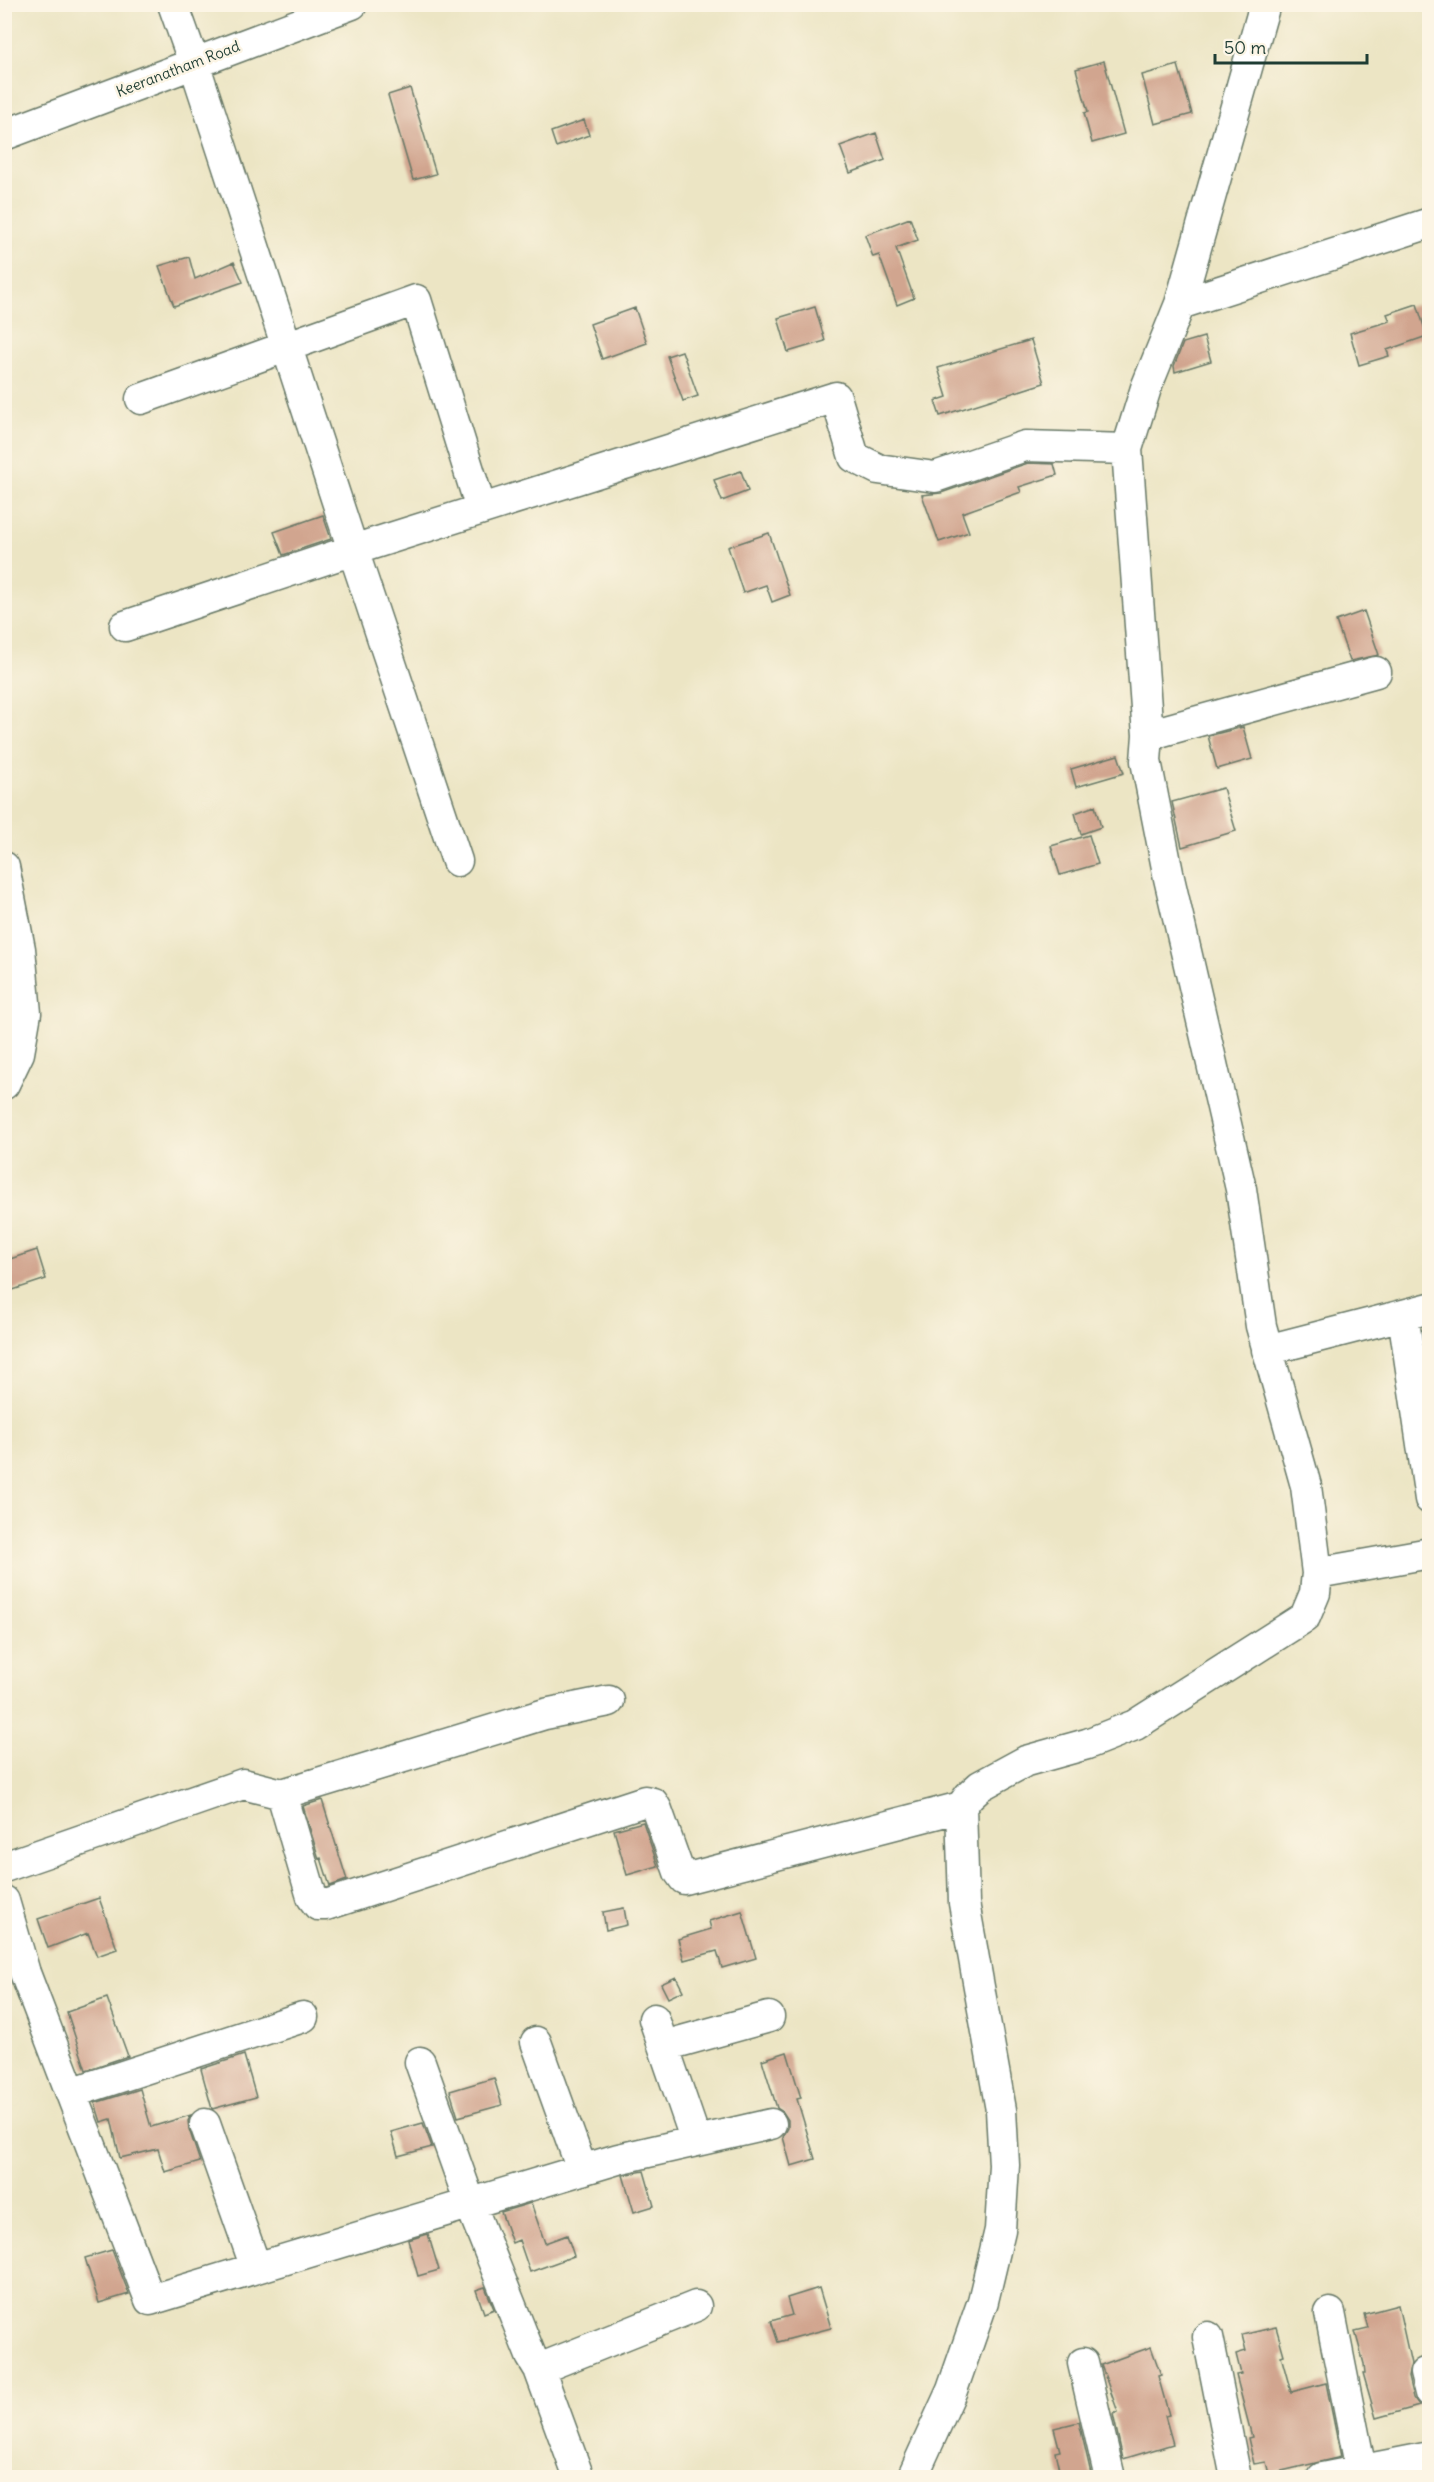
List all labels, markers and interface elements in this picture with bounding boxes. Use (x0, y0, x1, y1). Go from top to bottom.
scale bar (1215, 27, 1366, 65)
street label: Keeranatham Road (113, 36, 243, 101)
text: 50 m (1224, 36, 1266, 59)

